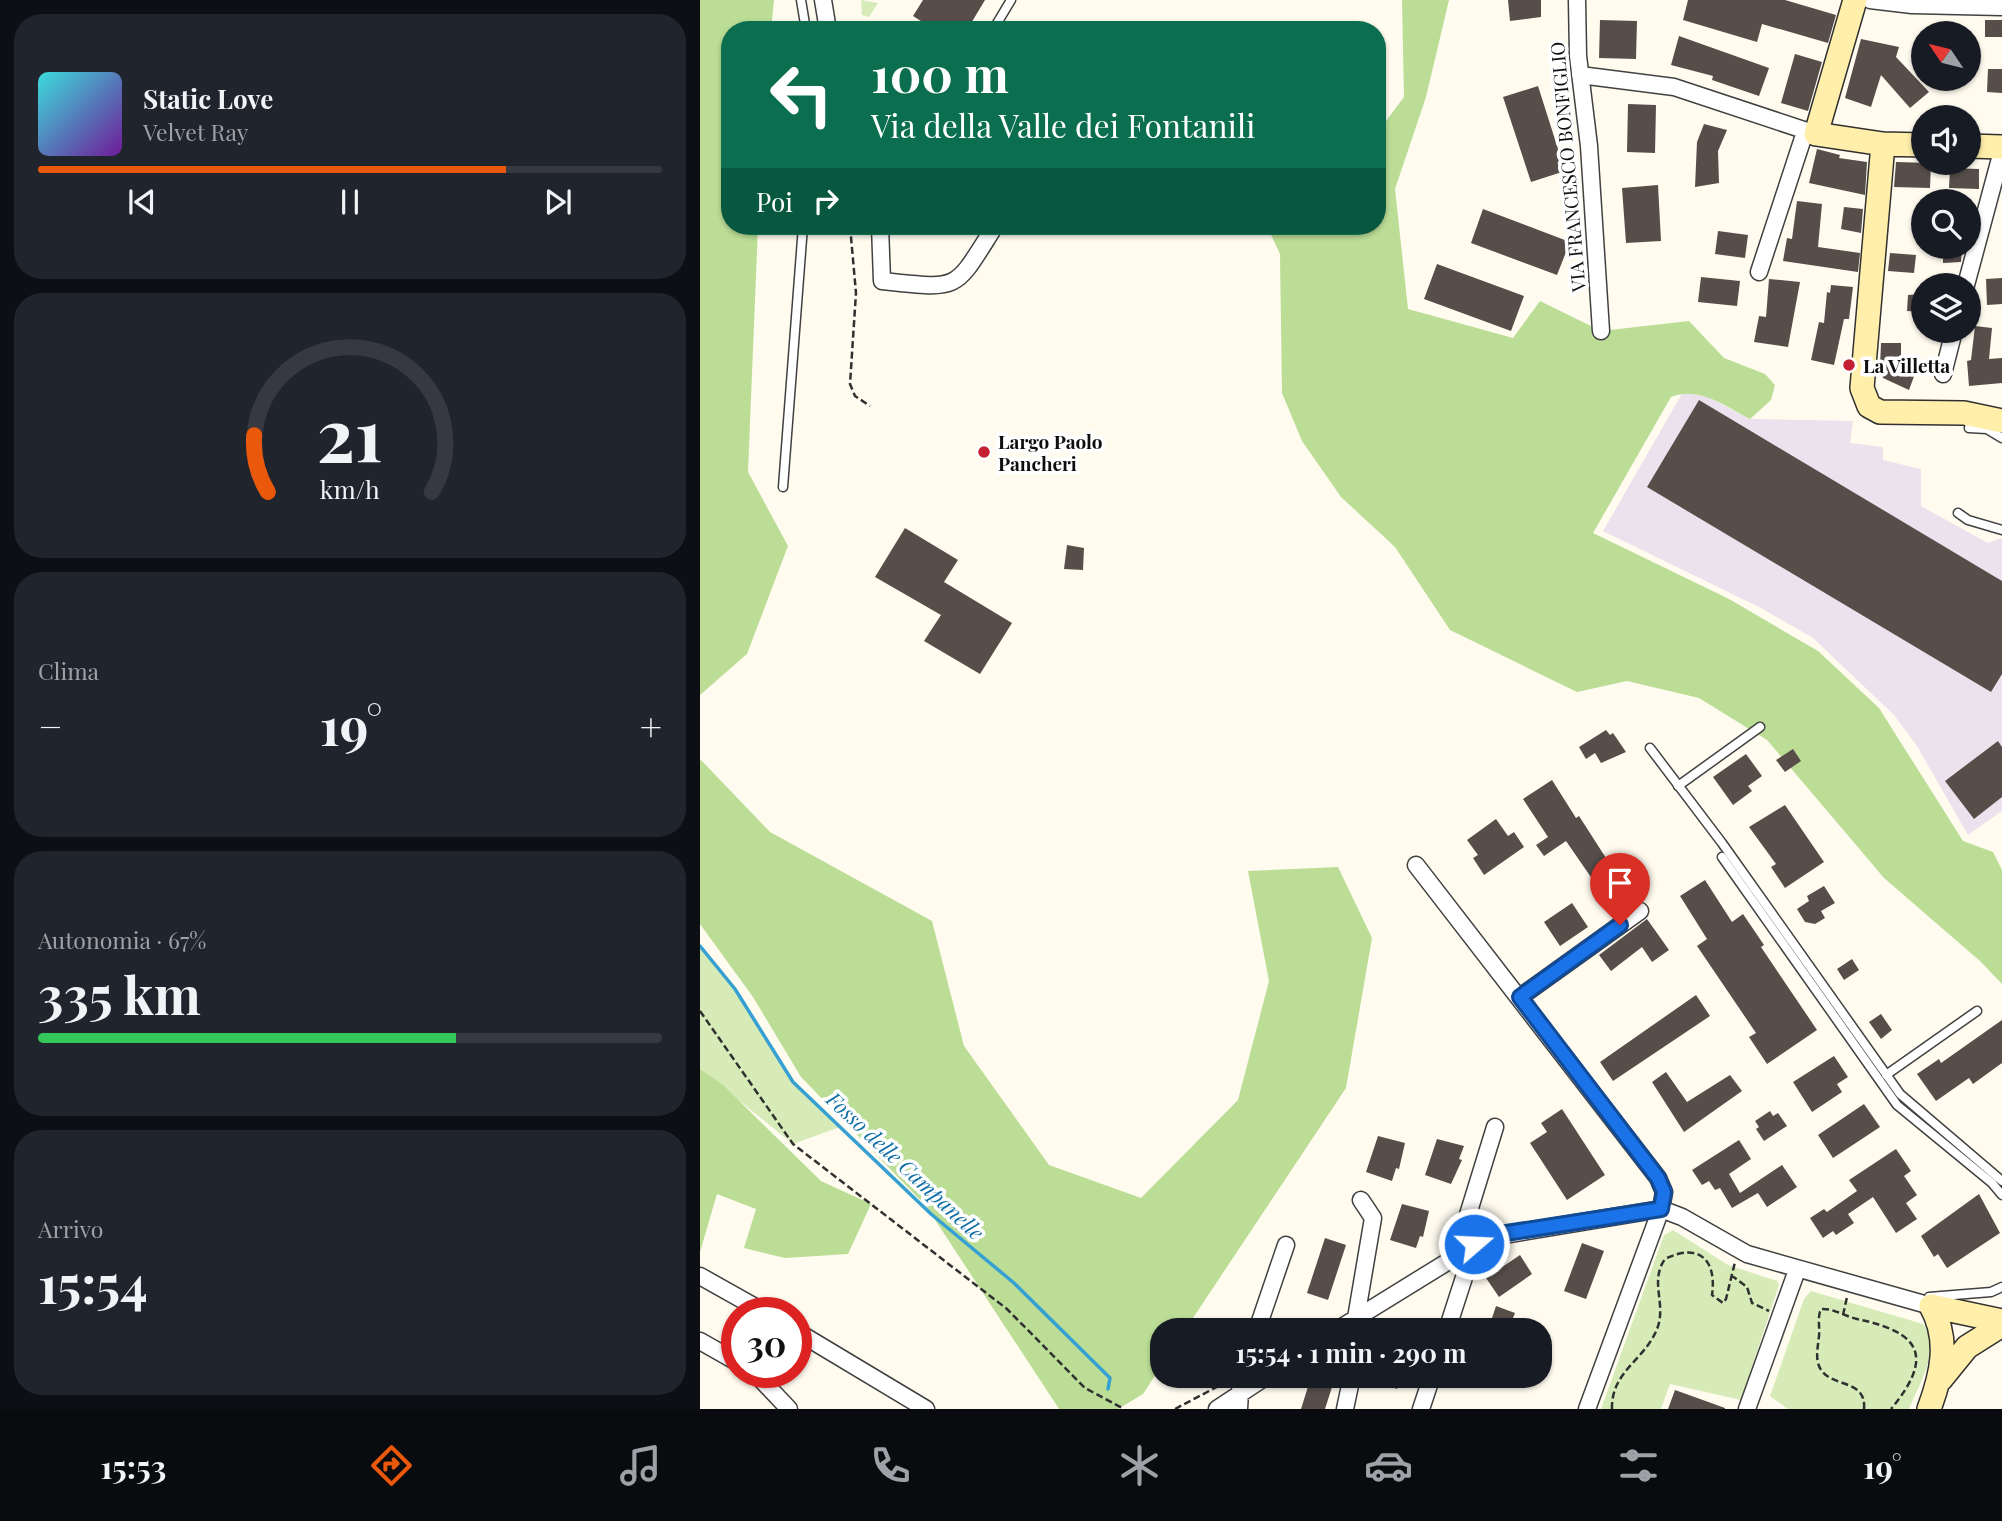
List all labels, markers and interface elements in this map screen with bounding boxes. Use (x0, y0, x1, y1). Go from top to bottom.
north arrow (1911, 21, 1981, 91)
map controls (1911, 21, 1981, 343)
text: 100 m (871, 40, 1009, 105)
street label: VIA FRANCESCO BONFIGLIO (1543, 41, 1591, 294)
icon: left (756, 49, 847, 140)
text: Static Love (143, 81, 273, 116)
text: Via della Valle dei Fontanili (871, 103, 1255, 146)
button: sound (1911, 105, 1981, 175)
text: Velvet Ray (143, 116, 248, 147)
icon: right (807, 182, 845, 220)
icon: previous (123, 183, 161, 221)
icon: pause (331, 183, 369, 221)
icon: next (539, 183, 577, 221)
text: Poi (756, 184, 793, 219)
button: search (1911, 189, 1981, 259)
button: layers (1911, 273, 1981, 343)
place label: La Villetta (1863, 352, 1950, 378)
marker: La Villetta (1841, 357, 1857, 373)
text: 21 (317, 383, 383, 480)
place label: Largo Paolo Pancheri (998, 428, 1103, 476)
marker: Largo Paolo Pancheri (976, 444, 992, 460)
text: km/h (320, 471, 380, 504)
text: Clima (38, 655, 99, 686)
text: 19° (320, 690, 383, 759)
text: − (38, 700, 63, 751)
text: + (640, 700, 662, 751)
pin (1590, 853, 1650, 925)
icon: arrive (1601, 864, 1639, 902)
text: Autonomia · 67% (38, 924, 206, 955)
text: 335 km (38, 959, 201, 1028)
water label: Fosso delle Campanelle (821, 1084, 991, 1245)
position arrow (1437, 1207, 1511, 1281)
text: Arrivo (38, 1213, 103, 1244)
text: 15:54 (38, 1248, 148, 1317)
speed limit sign: 30 (721, 1297, 812, 1388)
text: 15:54 · 1 min · 290 m (1235, 1335, 1467, 1370)
icon: directions (367, 1441, 416, 1490)
icon: music (616, 1441, 665, 1490)
icon: phone (866, 1441, 915, 1490)
icon: climate (1115, 1441, 1164, 1490)
icon: car (1364, 1441, 1413, 1490)
icon: filters (1614, 1441, 1663, 1490)
text: 15:53 (100, 1444, 166, 1487)
text: 19° (1863, 1444, 1902, 1487)

